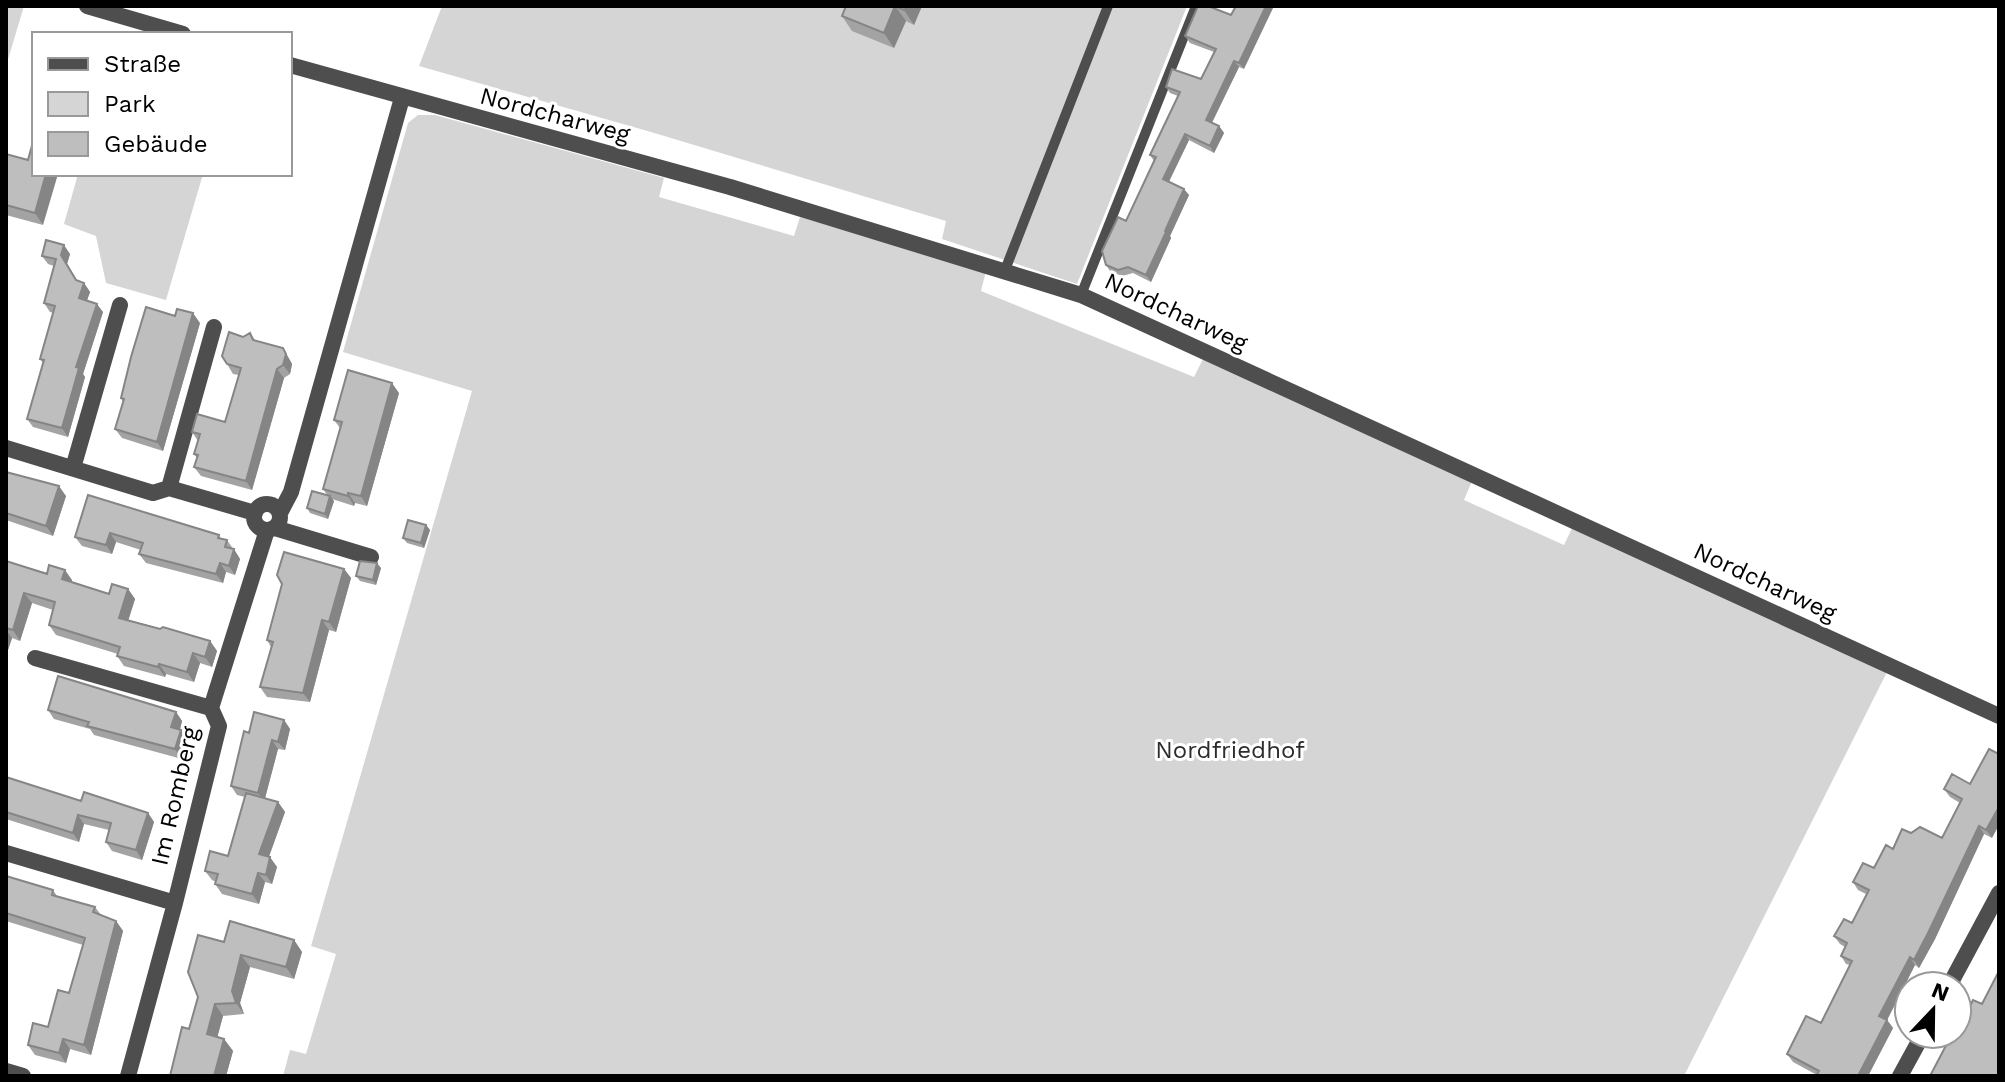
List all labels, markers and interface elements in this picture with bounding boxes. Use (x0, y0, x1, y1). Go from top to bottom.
legend (32, 32, 292, 176)
text: Straße (104, 50, 181, 78)
street label: Nordcharweg (477, 82, 633, 149)
text: Park (104, 90, 156, 118)
text: Gebäude (104, 130, 208, 158)
street label: Nordcharweg (1100, 267, 1252, 357)
street label: Nordcharweg (1689, 537, 1841, 627)
street label: Im Romberg (145, 724, 205, 868)
park label: Nordfriedhof (1155, 736, 1305, 764)
north arrow (1893, 970, 1973, 1050)
text: N (1928, 977, 1953, 1007)

